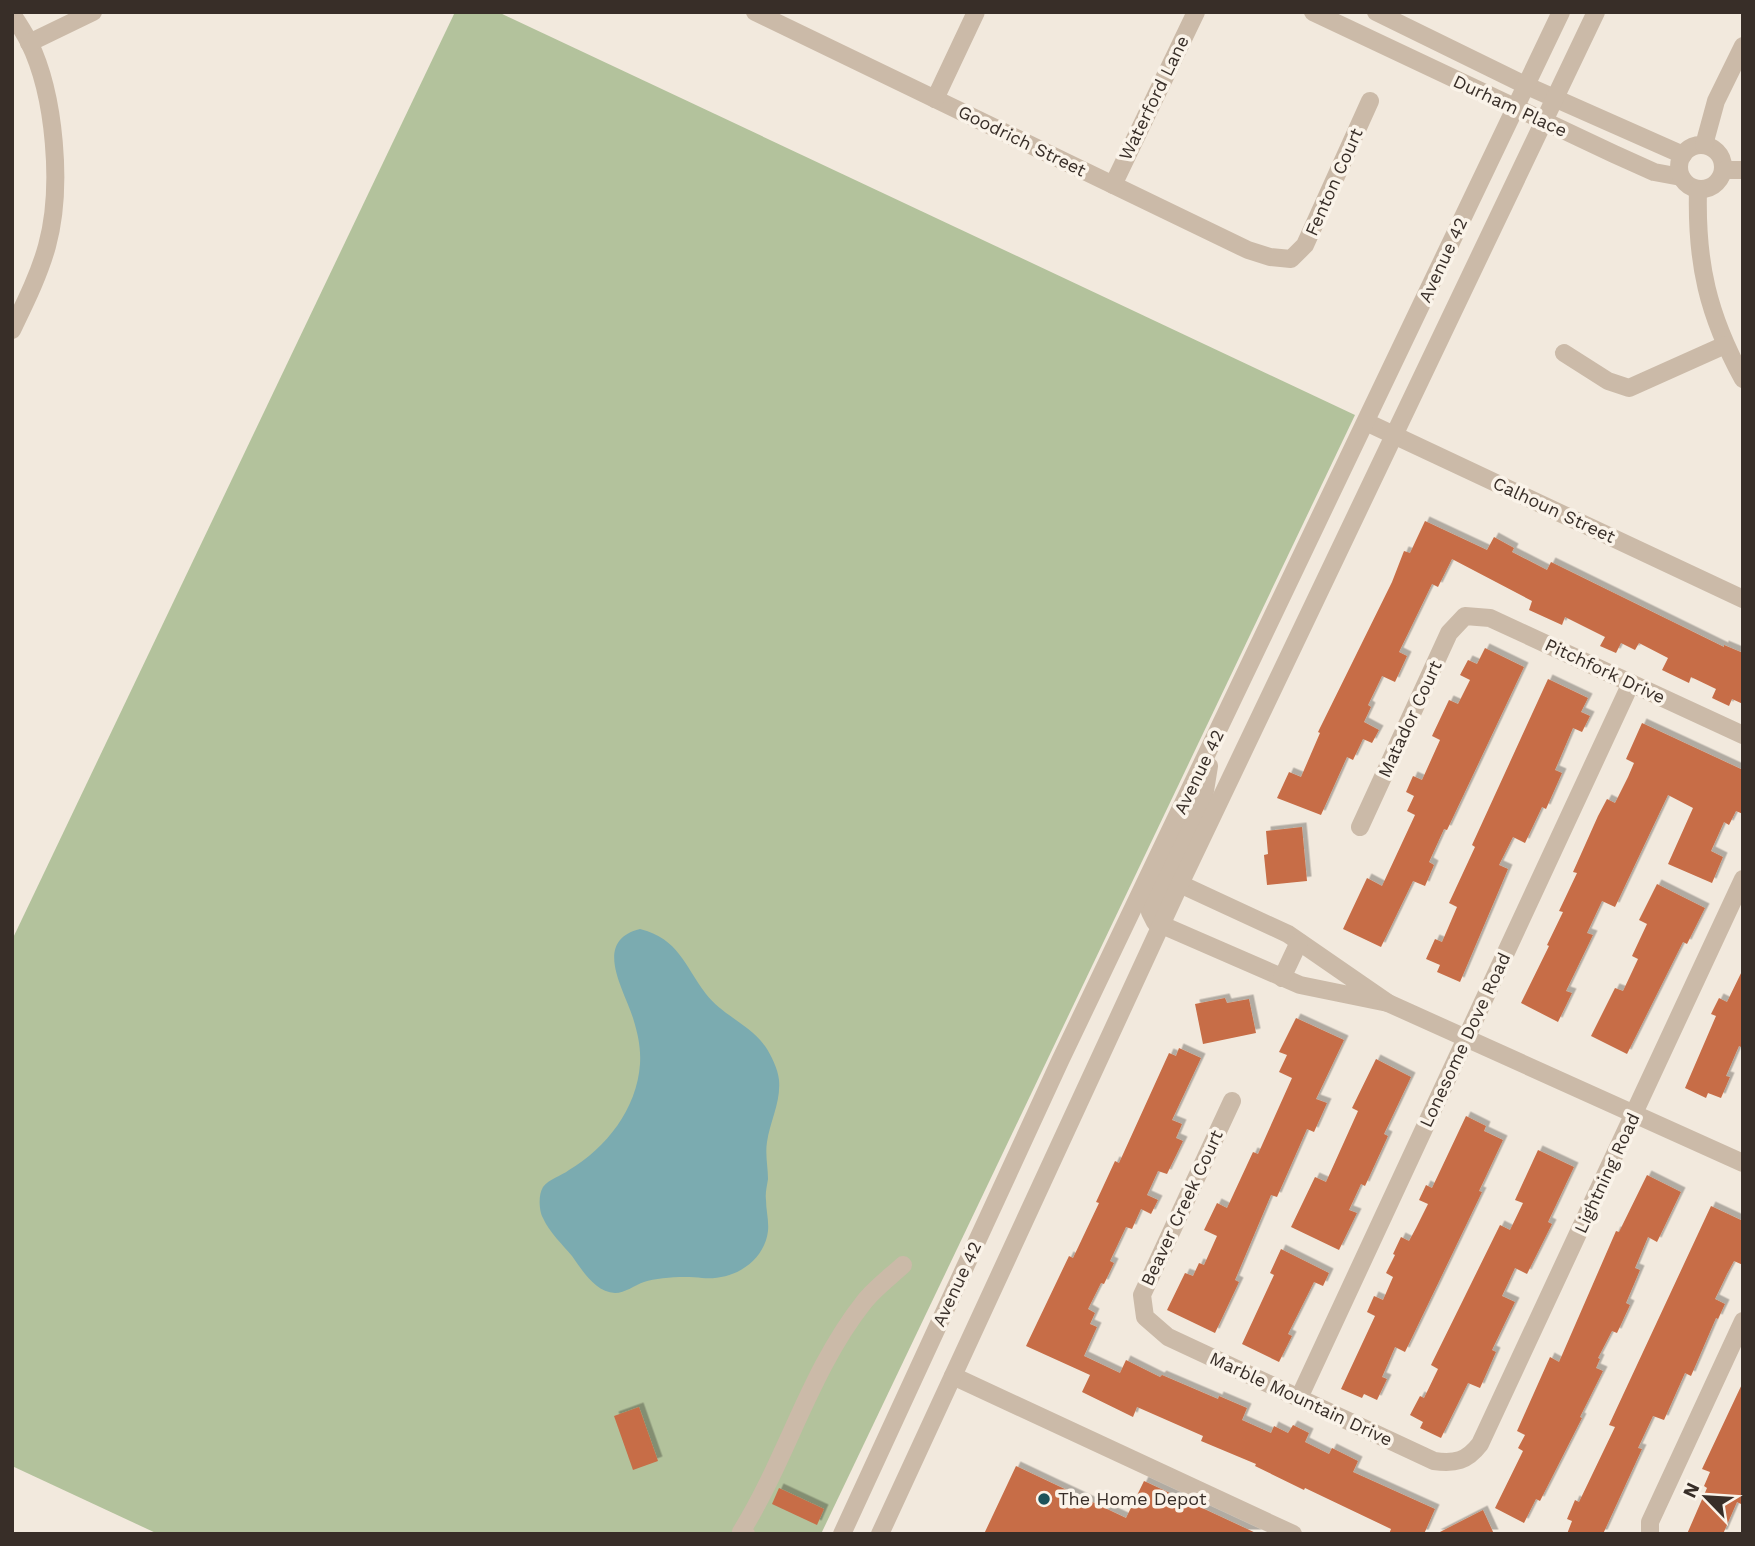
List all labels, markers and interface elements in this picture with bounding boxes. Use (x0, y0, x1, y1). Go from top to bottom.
street label: Waterford Lane (1114, 32, 1193, 164)
street label: Durham Place (1450, 70, 1570, 141)
street label: Goodrich Street (955, 101, 1090, 181)
street label: Fenton Court (1300, 124, 1367, 239)
street label: Avenue 42 (1414, 214, 1471, 306)
street label: Calhoun Street (1490, 472, 1619, 547)
street label: Pitchfork Drive (1542, 634, 1669, 708)
street label: Matador Court (1373, 657, 1446, 781)
street label: Avenue 42 (1169, 726, 1228, 817)
street label: Lonesome Dove Road (1415, 949, 1514, 1131)
street label: Lightning Road (1569, 1109, 1644, 1236)
street label: Beaver Creek Court (1136, 1126, 1227, 1289)
street label: Avenue 42 (928, 1238, 985, 1330)
street label: Marble Mountain Drive (1207, 1347, 1396, 1450)
north arrow (1671, 1462, 1741, 1532)
text: N (1678, 1479, 1704, 1501)
place label: The Home Depot (1058, 1488, 1207, 1509)
marker: The Home Depot (1036, 1491, 1052, 1507)

